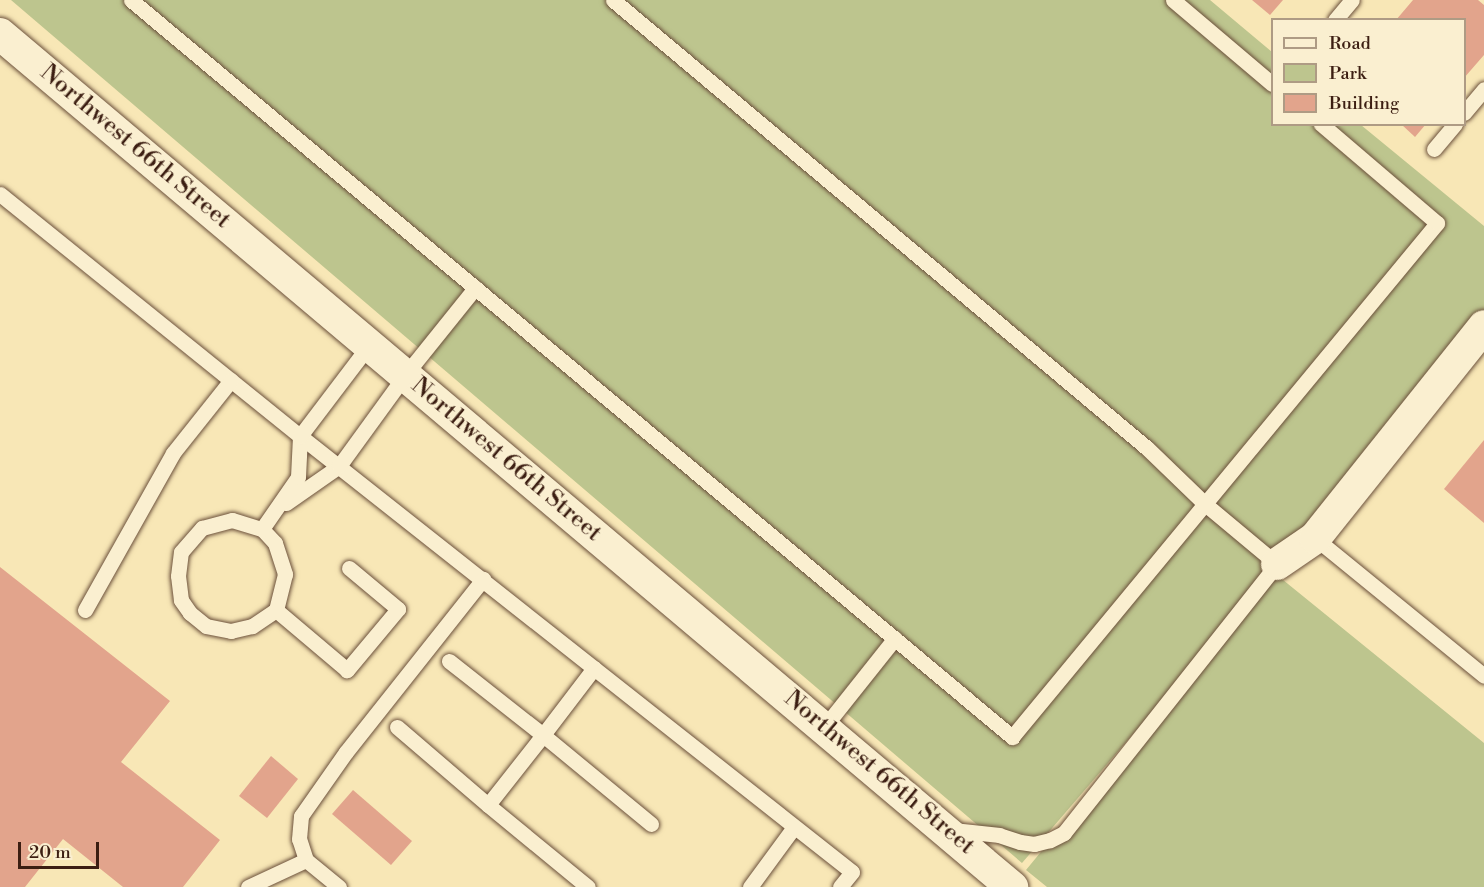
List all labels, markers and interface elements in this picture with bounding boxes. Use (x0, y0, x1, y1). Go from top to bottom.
legend (1271, 18, 1466, 126)
text: Road (1329, 32, 1371, 55)
street label: Northwest 66th Street (34, 59, 236, 235)
text: Park (1329, 62, 1366, 85)
text: Building (1329, 92, 1399, 115)
street label: Northwest 66th Street (405, 372, 607, 548)
street label: Northwest 66th Street (778, 685, 980, 861)
scale bar (21, 830, 102, 868)
text: 20 m (29, 841, 71, 864)

